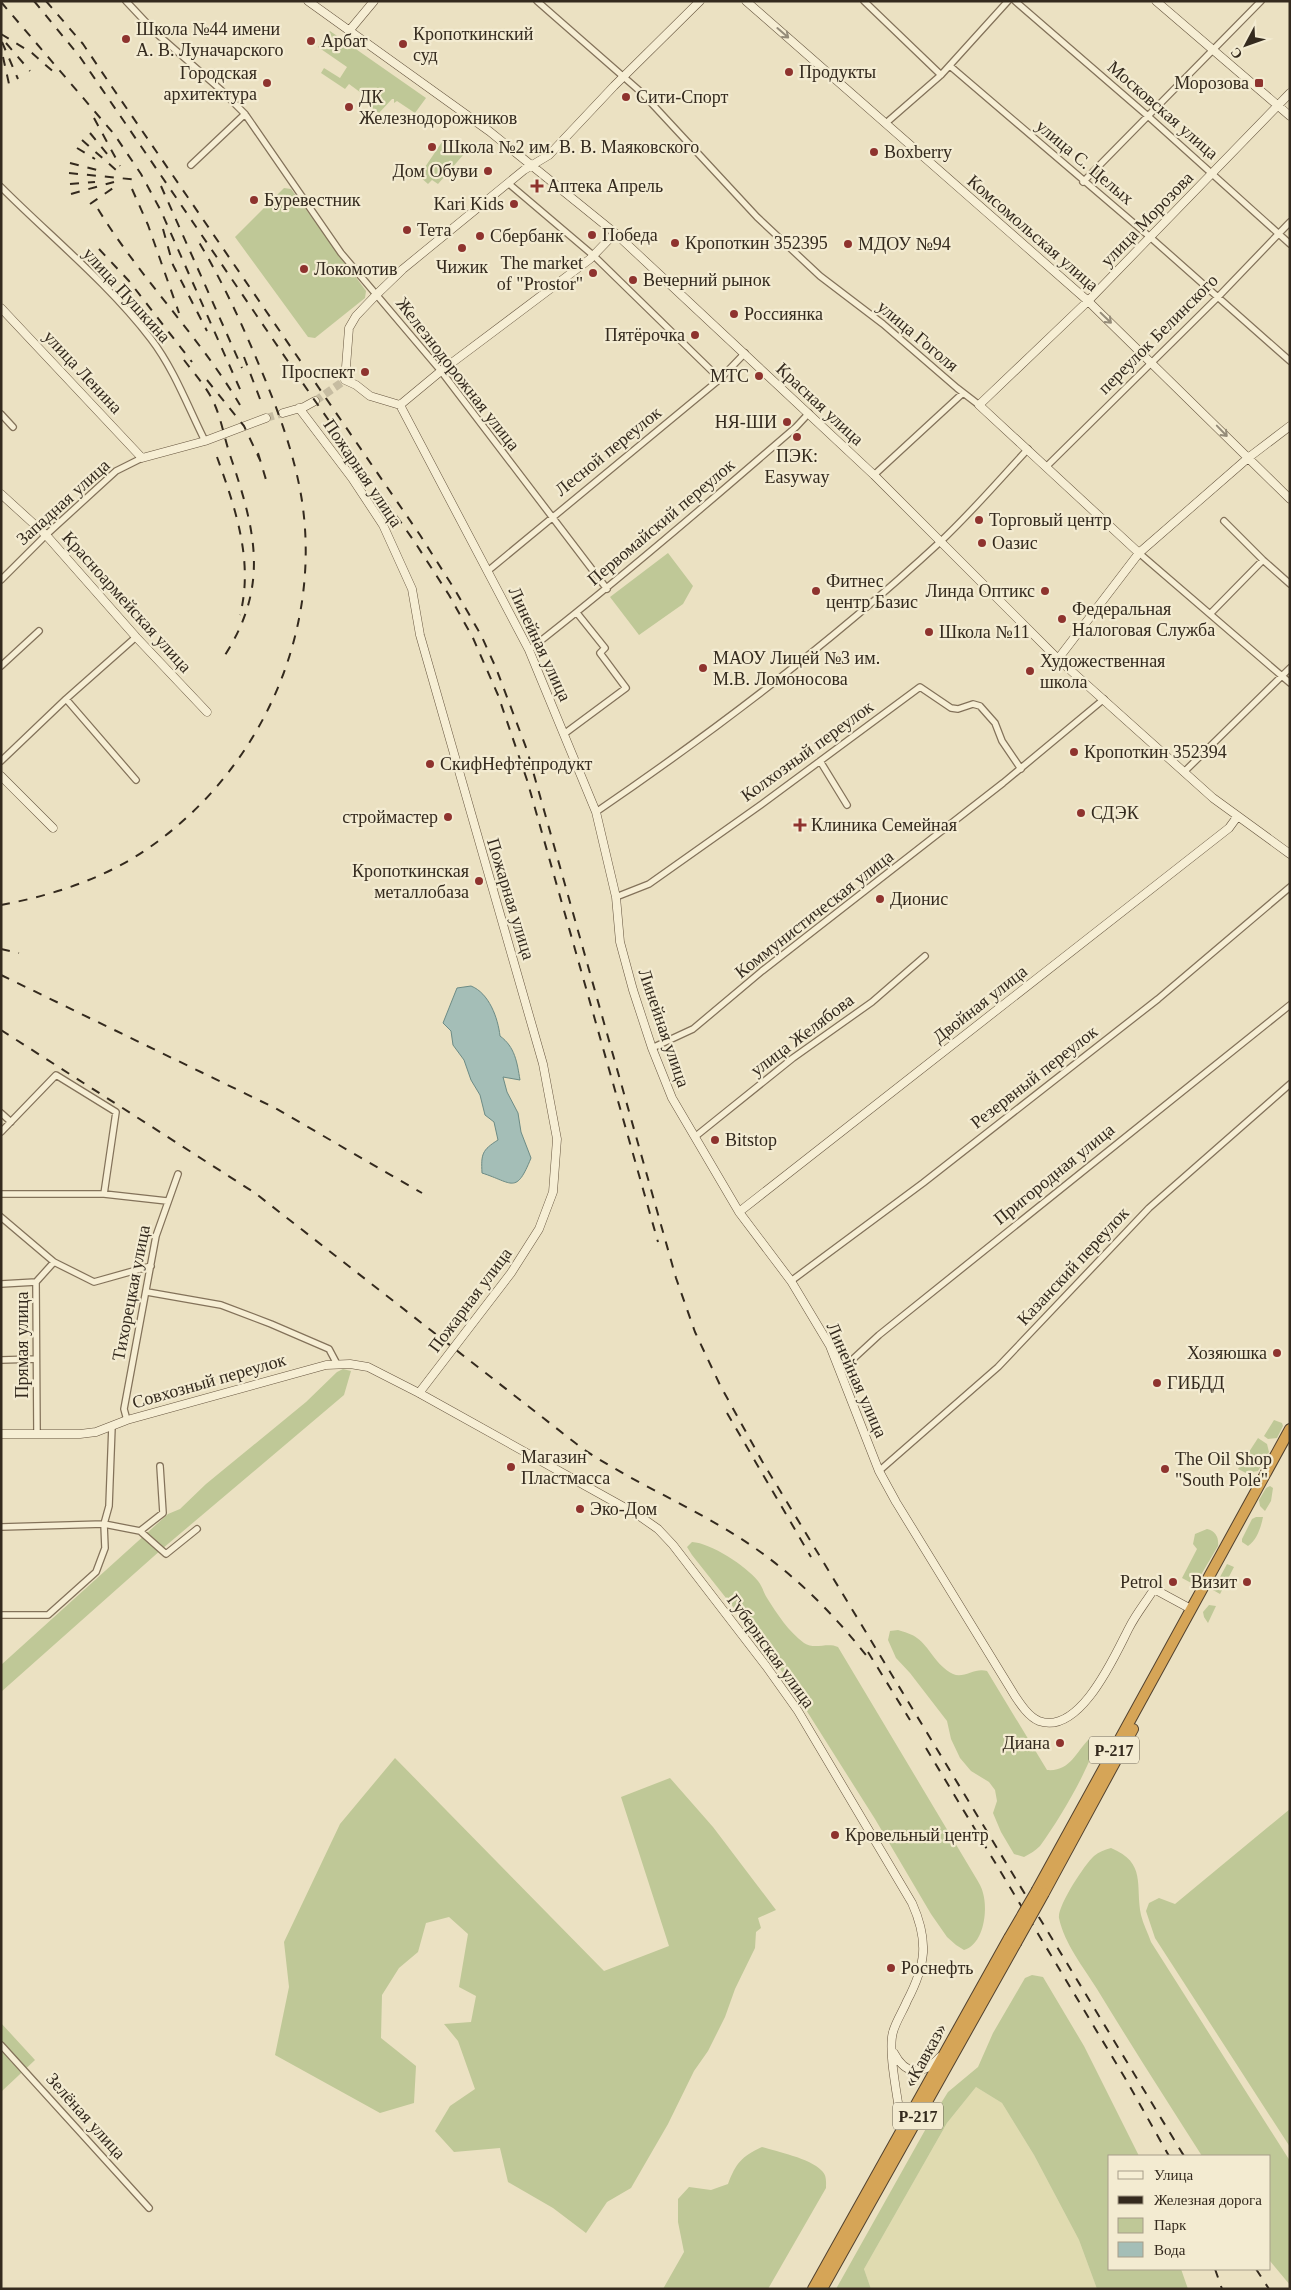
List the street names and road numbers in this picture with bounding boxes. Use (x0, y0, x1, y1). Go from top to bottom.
street label: Московская улица (1104, 57, 1222, 163)
street label: улица С. Целых (1032, 115, 1138, 209)
street label: улица Морозова (1097, 168, 1197, 270)
street label: Комсомольская улица (963, 171, 1103, 295)
street label: улица Пушкина (79, 243, 175, 347)
street label: переулок Белинского (1094, 270, 1222, 398)
street label: Железнодорожная улица (392, 294, 524, 454)
street label: улица Гоголя (873, 296, 963, 376)
street label: улица Ленина (40, 326, 126, 418)
street label: Красная улица (772, 359, 868, 449)
street label: Лесной переулок (551, 402, 665, 500)
street label: Пожарная улица (320, 415, 406, 531)
street label: Западная улица (12, 455, 114, 549)
street label: Первомайский переулок (584, 455, 739, 589)
street label: Красноармейская улица (58, 527, 196, 677)
street label: Линейная улица (505, 584, 575, 704)
street label: Колхозный переулок (737, 696, 877, 806)
street label: Пожарная улица (483, 836, 539, 962)
street label: Коммунистическая улица (731, 846, 897, 982)
street label: Двойная улица (929, 961, 1031, 1047)
street label: Линейная улица (634, 966, 694, 1090)
street label: улица Желябова (747, 990, 857, 1080)
street label: Резервный переулок (967, 1021, 1102, 1133)
street label: Пригородная улица (990, 1119, 1118, 1229)
street label: Казанский переулок (1013, 1203, 1133, 1329)
street label: Тихорецкая улица (108, 1223, 154, 1363)
street label: Пожарная улица (424, 1244, 516, 1356)
street label: Прямая улица (12, 1292, 32, 1398)
street label: Линейная улица (823, 1319, 891, 1441)
street label: Совхозный переулок (130, 1349, 288, 1413)
street label: Губернская улица (723, 1590, 819, 1712)
road number: Р-217 (1089, 1736, 1139, 1764)
street label: «Кавказ» (899, 2020, 951, 2090)
street label: Зелёная улица (42, 2069, 130, 2163)
road number: Р-217 (893, 2102, 943, 2130)

